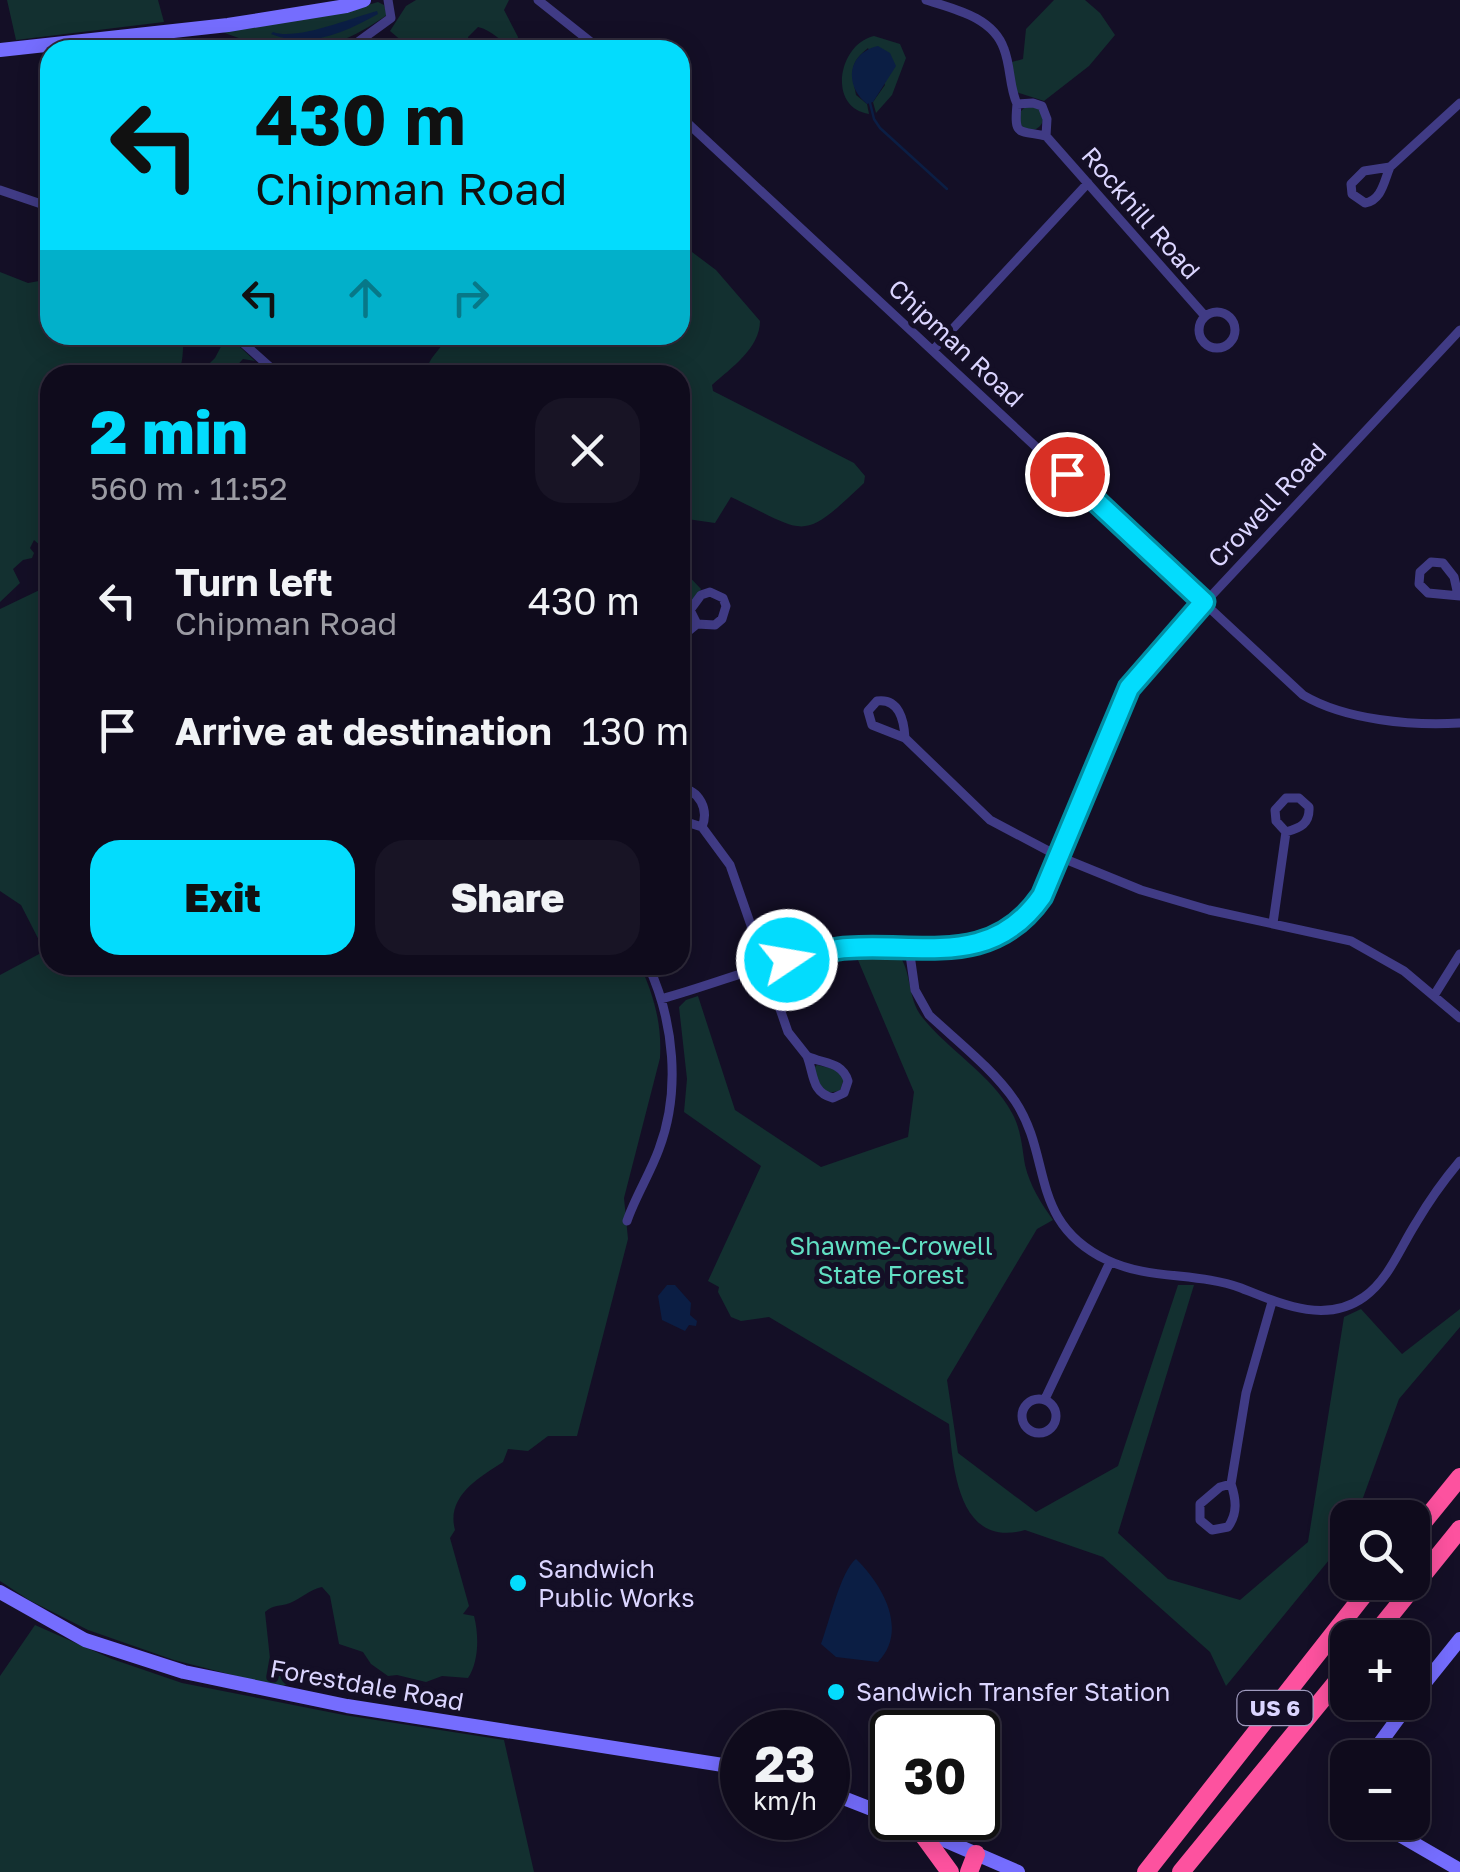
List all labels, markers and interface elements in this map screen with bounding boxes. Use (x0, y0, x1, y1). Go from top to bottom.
text: 430 m (255, 76, 466, 160)
icon: left (90, 80, 220, 210)
street label: Rockhill Road (1076, 140, 1207, 285)
text: Chipman Road (255, 161, 567, 215)
icon: left (233, 270, 288, 325)
icon: ahead (338, 270, 393, 325)
icon: right (443, 270, 498, 325)
street label: Chipman Road (882, 272, 1030, 413)
text: 2 min (90, 395, 248, 467)
button: close (535, 398, 640, 503)
pin (1025, 432, 1110, 517)
street label: Crowell Road (1201, 436, 1332, 573)
icon: arrive (1040, 447, 1095, 502)
text: 560 m · 11:52 (90, 469, 287, 507)
text: Turn left (175, 559, 333, 604)
icon: left (90, 573, 145, 628)
text: 430 m (528, 578, 640, 623)
text: Chipman Road (175, 604, 397, 642)
icon: arrive (90, 703, 145, 758)
text: Arrive at destination (175, 708, 552, 753)
text: 130 m (582, 708, 689, 753)
button: Exit (90, 840, 355, 955)
button: Share (375, 840, 640, 955)
position arrow (735, 908, 839, 1012)
park label: Shawme-Crowell State Forest (789, 1230, 993, 1290)
map controls (1330, 1500, 1430, 1840)
button: search (1330, 1500, 1430, 1600)
place label: Sandwich Public Works (538, 1553, 695, 1613)
marker: Sandwich Public Works (507, 1572, 529, 1594)
button: + (1330, 1620, 1430, 1720)
street label: Forestdale Road (268, 1652, 466, 1717)
place label: Sandwich Transfer Station (856, 1676, 1170, 1707)
marker: Sandwich Transfer Station (825, 1681, 847, 1703)
road number: US 6 (1238, 1691, 1312, 1725)
speed limit sign: 30 (870, 1710, 1000, 1840)
text: 23 (754, 1733, 815, 1793)
button: − (1330, 1740, 1430, 1840)
text: km/h (753, 1785, 817, 1816)

